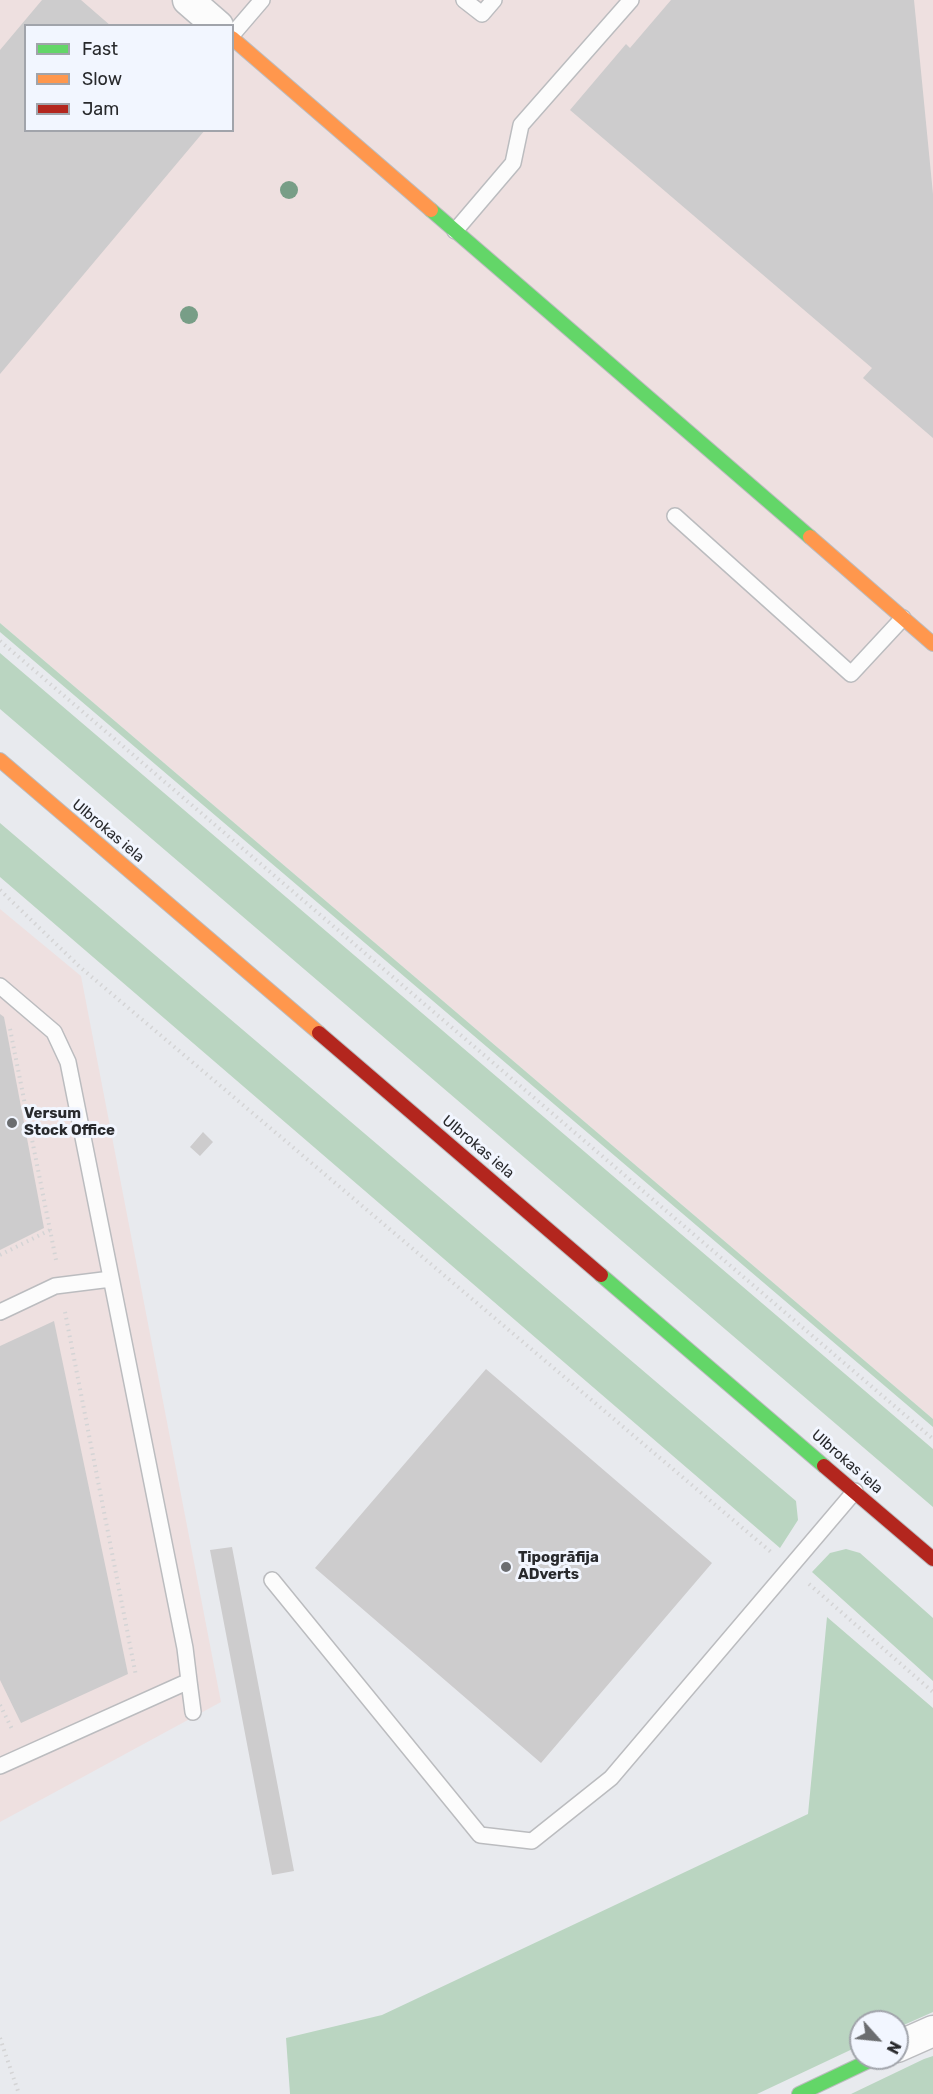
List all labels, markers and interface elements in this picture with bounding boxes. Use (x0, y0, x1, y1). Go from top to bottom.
legend (24, 24, 234, 132)
text: Fast (82, 38, 118, 60)
text: Slow (82, 68, 122, 90)
text: Jam (82, 98, 119, 120)
street label: Ulbrokas iela (68, 796, 148, 866)
place label: Versum Stock Office (24, 1105, 115, 1140)
street label: Ulbrokas iela (438, 1112, 518, 1182)
marker: Versum Stock Office (5, 1116, 19, 1130)
street label: Ulbrokas iela (808, 1426, 886, 1498)
place label: Tipogrāfija ADverts (518, 1549, 599, 1584)
marker: Tipogrāfija ADverts (499, 1560, 513, 1574)
north arrow (849, 2010, 909, 2070)
text: N (883, 2038, 905, 2057)

